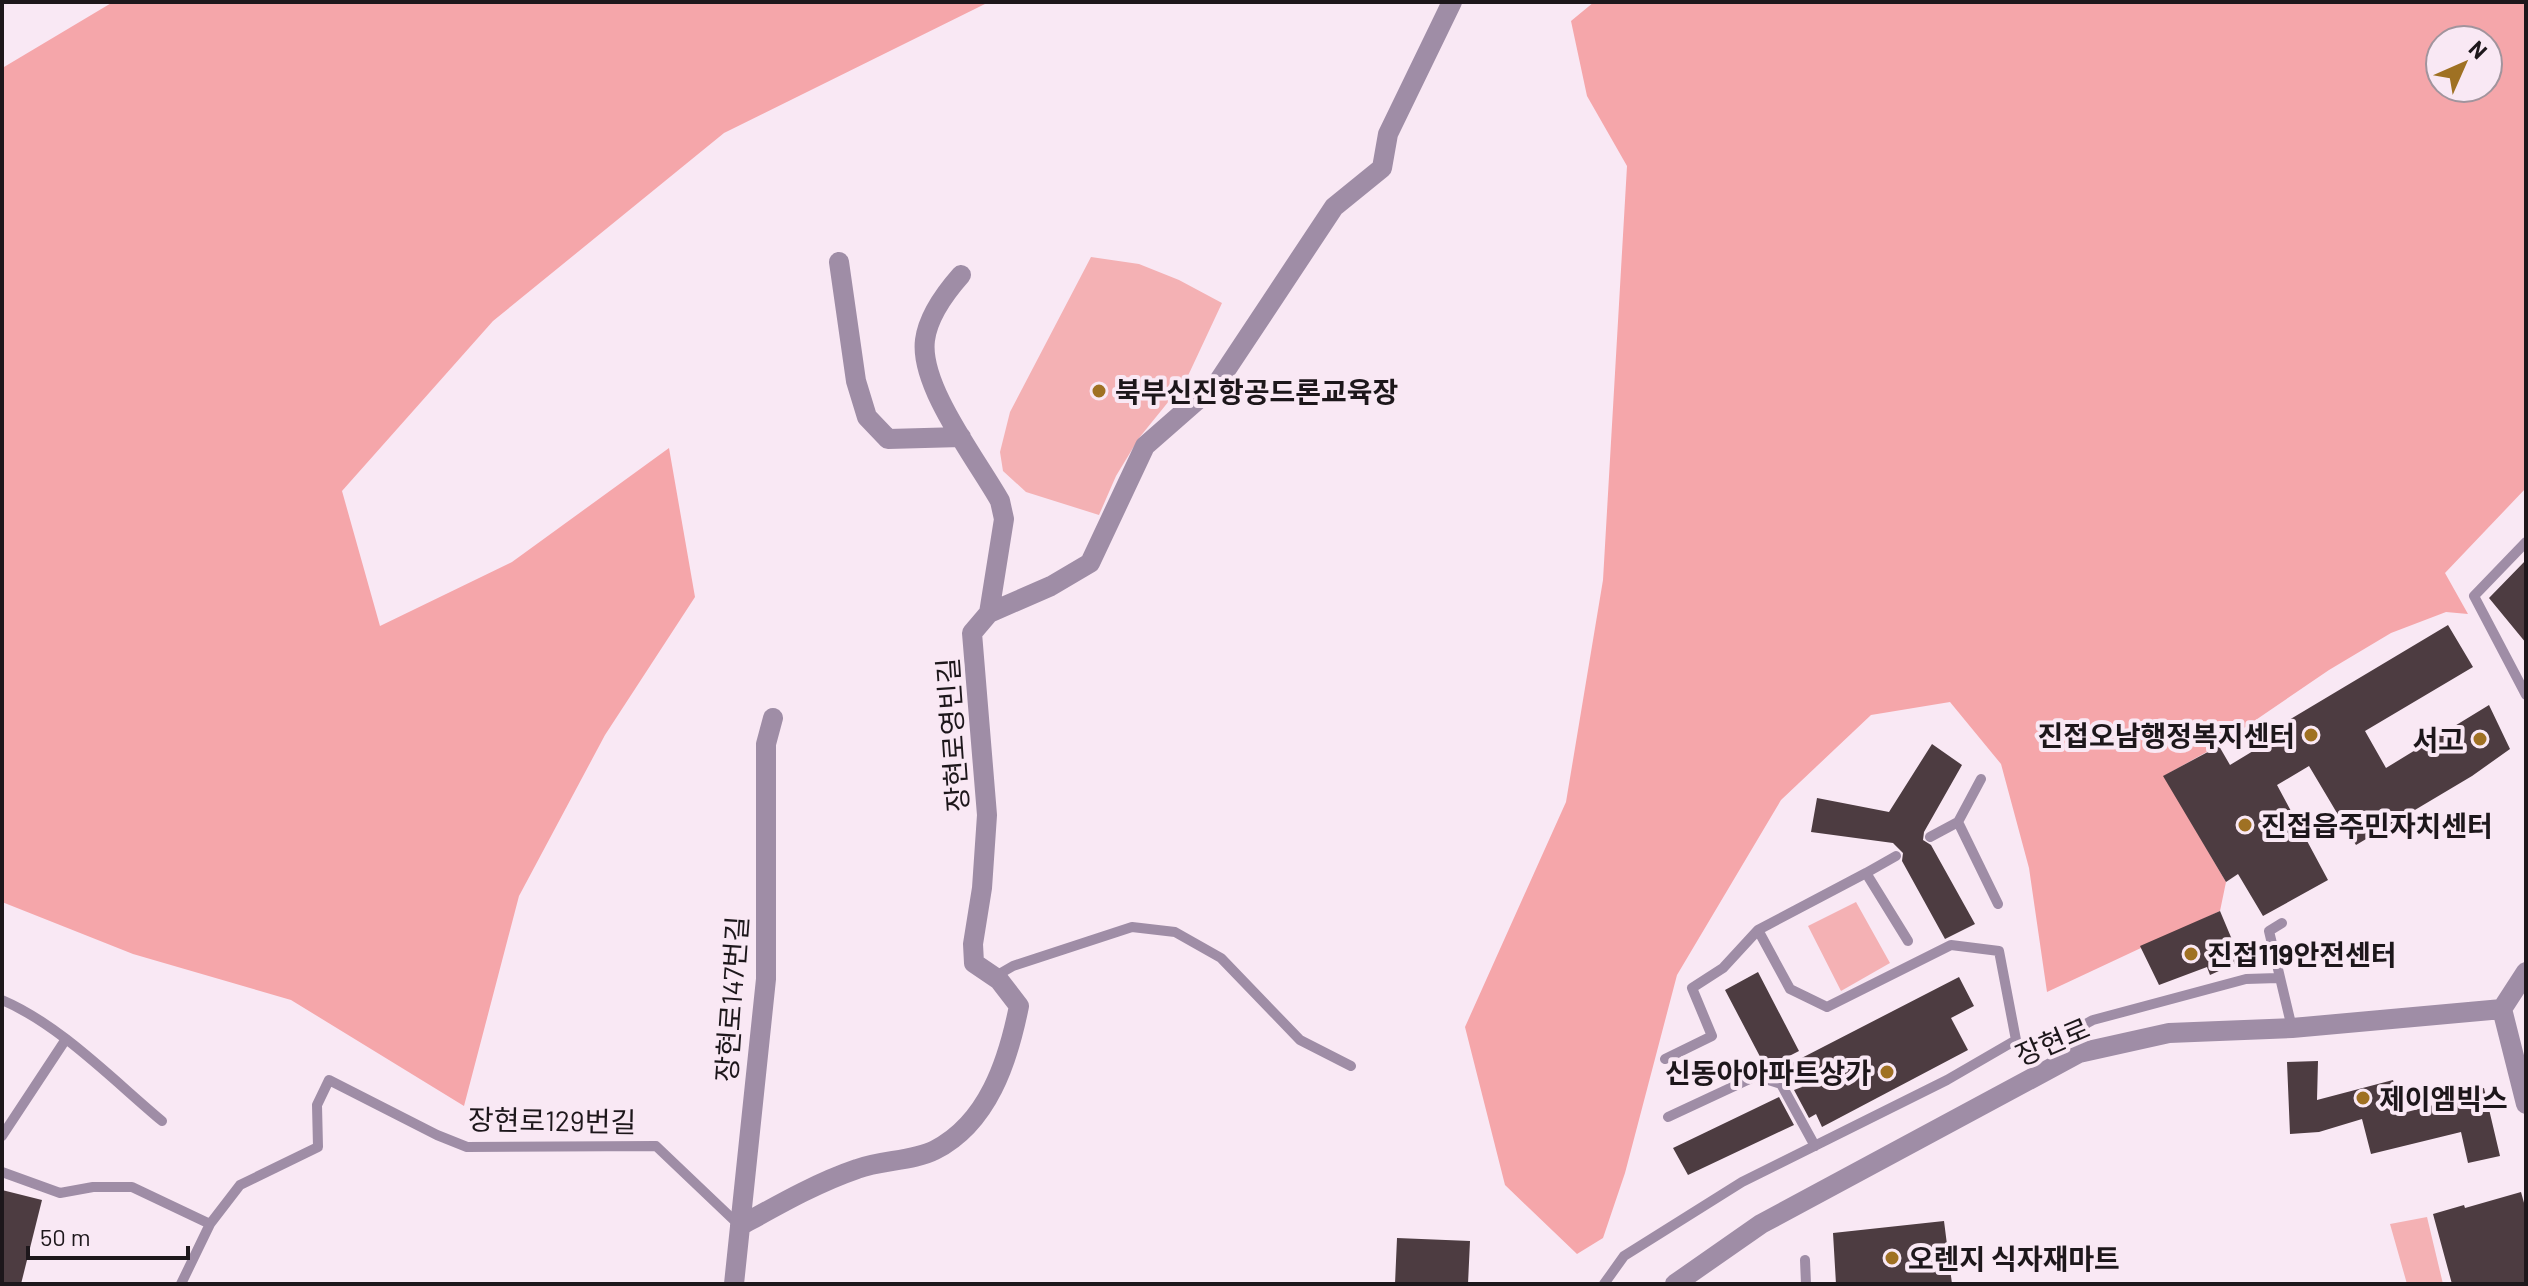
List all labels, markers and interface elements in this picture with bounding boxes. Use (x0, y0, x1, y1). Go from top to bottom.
north arrow (2424, 24, 2504, 104)
text: N (2464, 35, 2493, 64)
place label: 북부신진항공드론교육장 (1115, 374, 1398, 408)
marker: 북부신진항공드론교육장 (1090, 382, 1108, 400)
street label: 장현로영빈길 (930, 657, 974, 813)
place label: 진접오남행정복지센터 (2037, 718, 2295, 752)
place label: 서고 (2412, 722, 2464, 756)
marker: 진접오남행정복지센터 (2302, 726, 2320, 744)
marker: 서고 (2471, 730, 2489, 748)
place label: 진접읍주민자치센터 (2261, 808, 2493, 842)
marker: 진접읍주민자치센터 (2236, 816, 2254, 834)
street label: 장현로147번길 (708, 915, 754, 1083)
place label: 진접119안전센터 (2207, 937, 2396, 971)
marker: 진접119안전센터 (2182, 945, 2200, 963)
street label: 장현로 (2010, 1010, 2094, 1072)
place label: 신동아아파트상가 (1665, 1055, 1871, 1089)
marker: 신동아아파트상가 (1878, 1063, 1896, 1081)
place label: 제이엠빅스 (2379, 1081, 2508, 1115)
marker: 제이엠빅스 (2354, 1089, 2372, 1107)
street label: 장현로129번길 (468, 1102, 636, 1138)
scale bar (28, 1210, 188, 1260)
text: 50 m (40, 1222, 91, 1251)
place label: 오렌지 식자재마트 (1908, 1241, 2120, 1275)
marker: 오렌지 식자재마트 (1883, 1249, 1901, 1267)

